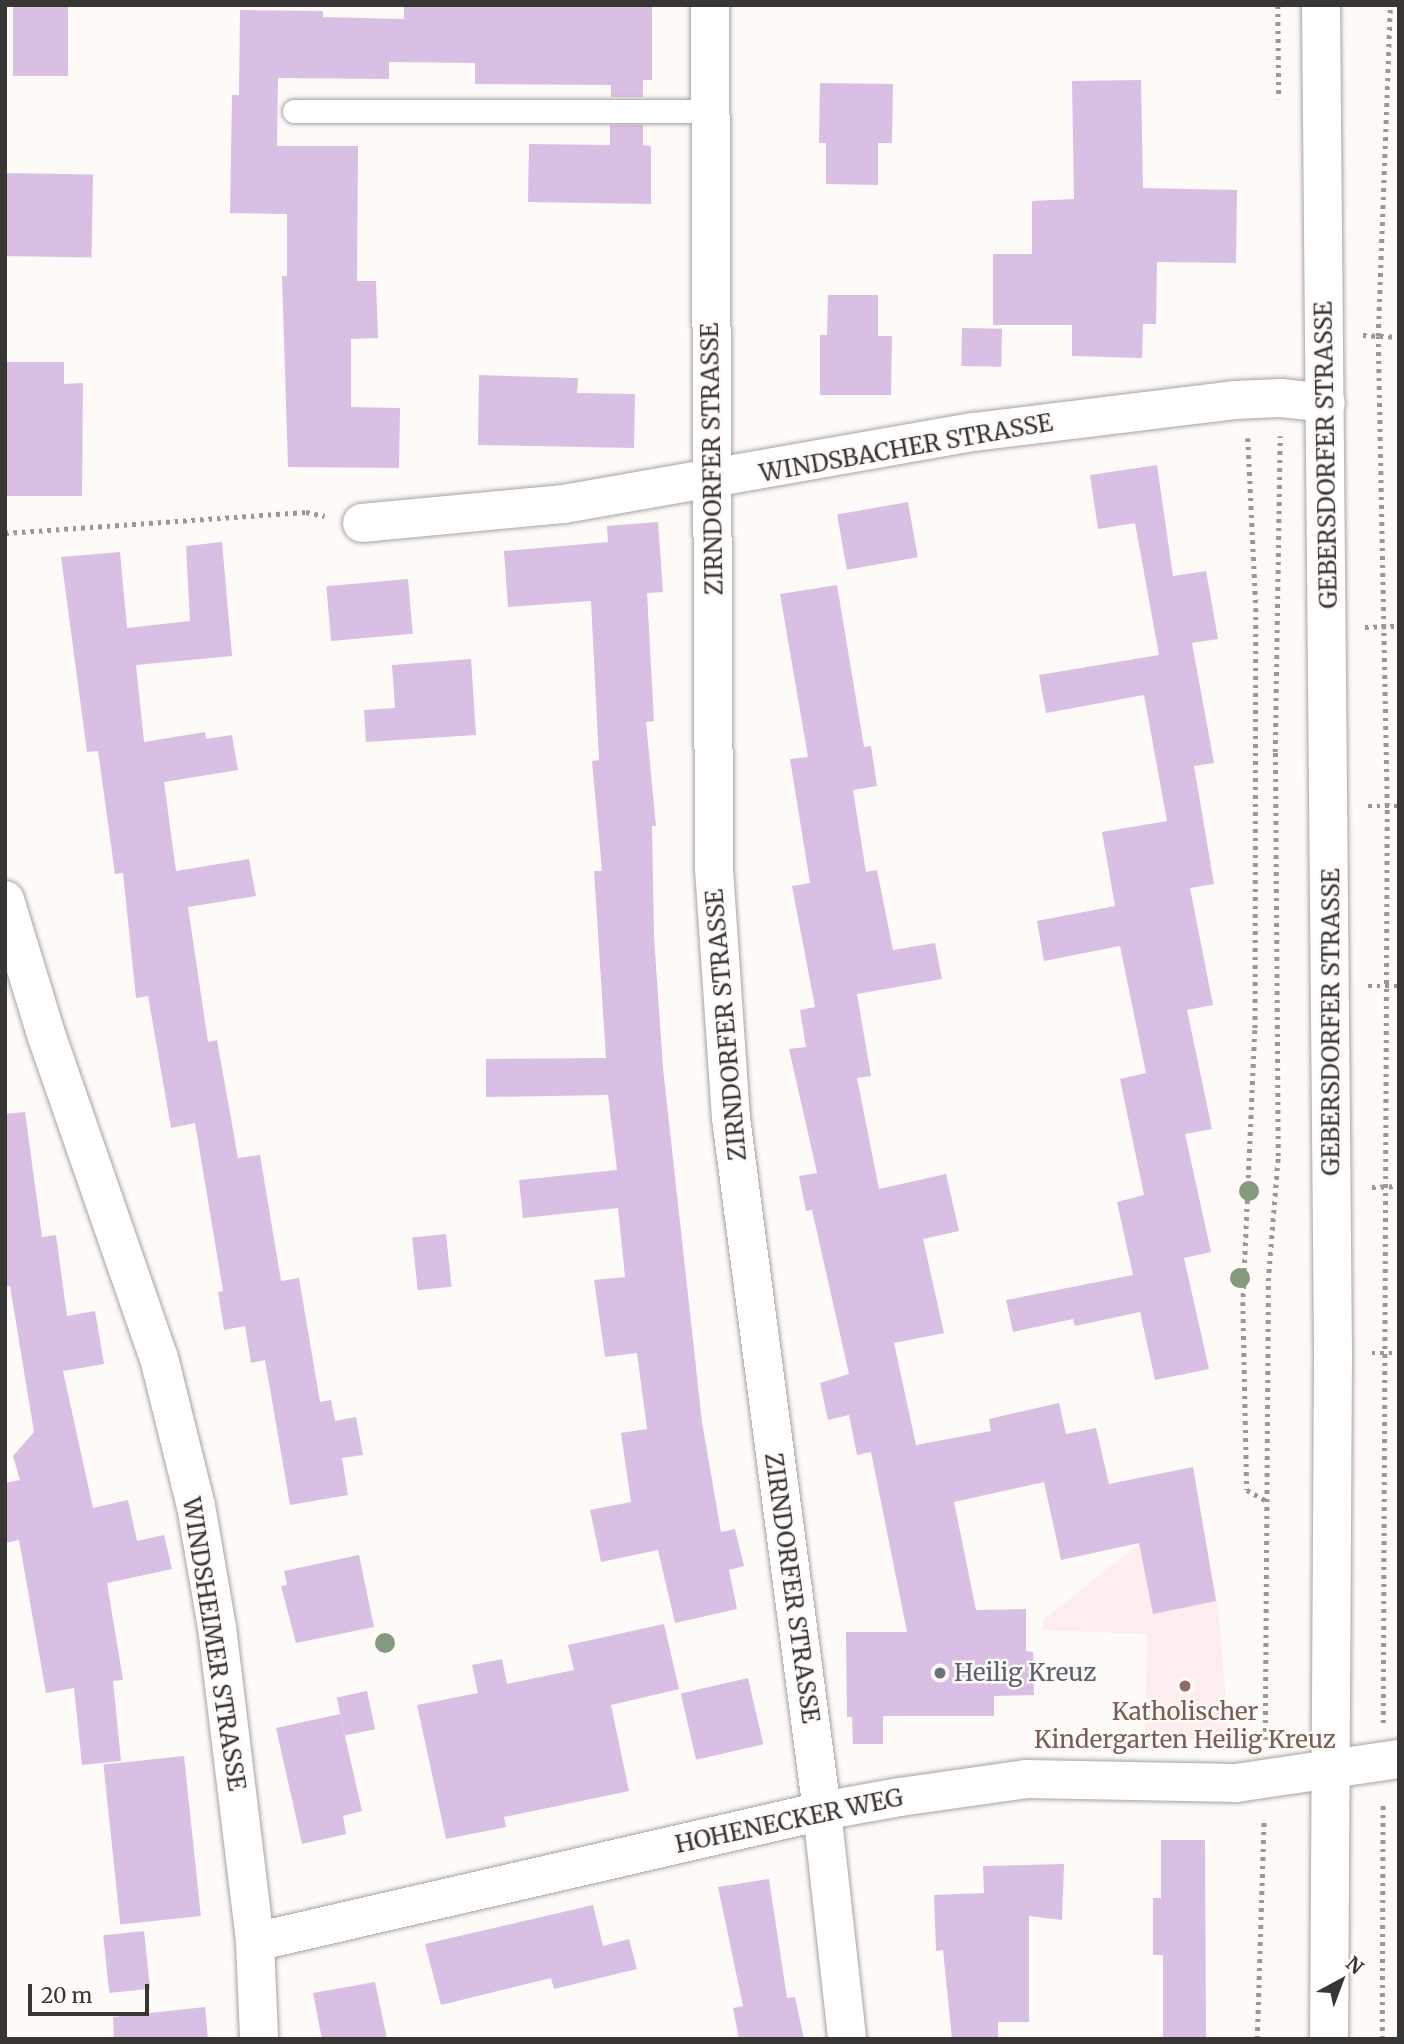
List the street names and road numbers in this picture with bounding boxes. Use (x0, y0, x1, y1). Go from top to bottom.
street label: GEBERSDORFER STRASSE (1309, 301, 1343, 609)
street label: ZIRNDORFER STRASSE (695, 322, 729, 596)
street label: WINDSBACHER STRASSE (757, 408, 1055, 488)
street label: GEBERSDORFER STRASSE (1317, 868, 1345, 1176)
street label: ZIRNDORFER STRASSE (700, 888, 752, 1162)
street label: ZIRNDORFER STRASSE (759, 1451, 825, 1725)
street label: WINDSHEIMER STRASSE (177, 1495, 251, 1793)
street label: HOHENECKER WEG (672, 1783, 906, 1859)

